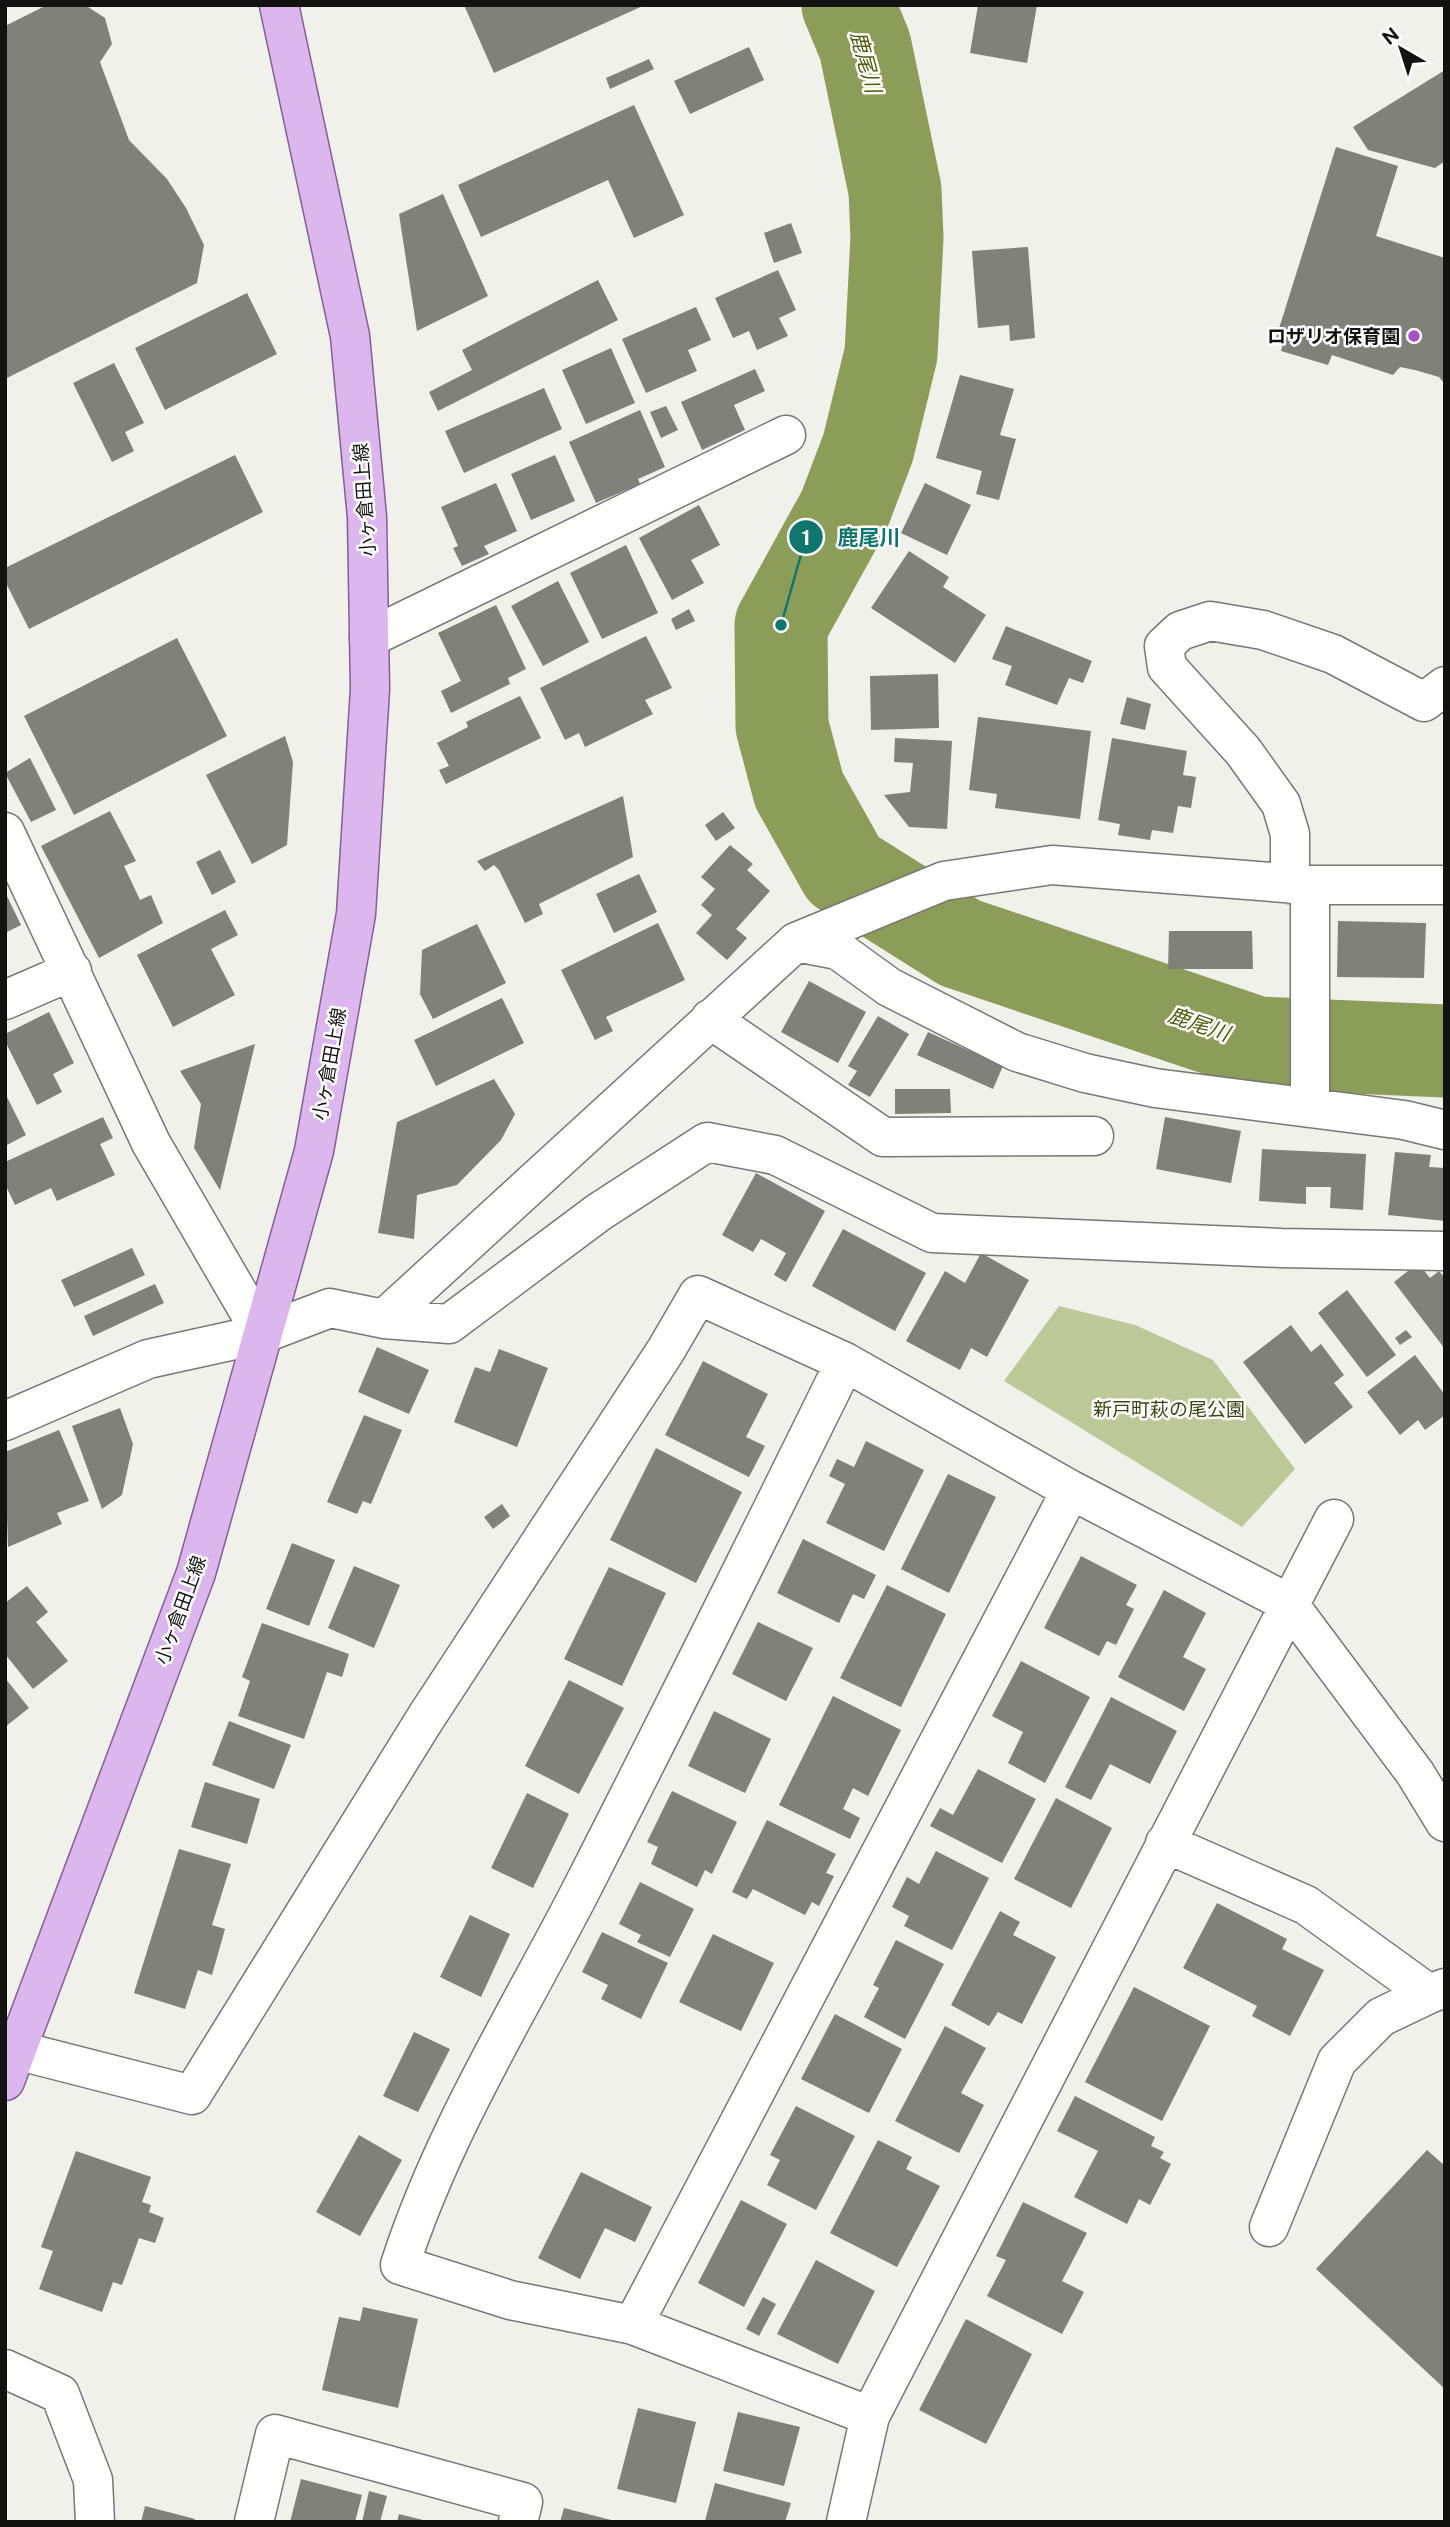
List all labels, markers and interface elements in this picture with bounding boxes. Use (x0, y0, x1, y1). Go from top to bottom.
north arrow (1366, 14, 1436, 84)
text: N (1378, 23, 1403, 49)
water label: 鹿尾川 (846, 28, 887, 98)
place label: ロザリオ保育園 (1267, 325, 1400, 347)
marker: ロザリオ保育園 (1406, 328, 1422, 344)
street label: 小ヶ倉田上線 (349, 442, 379, 558)
callout: 鹿尾川 (789, 516, 915, 558)
text: 1 (802, 525, 811, 550)
text: 鹿尾川 (838, 525, 901, 550)
water label: 鹿尾川 (1165, 1002, 1235, 1047)
street label: 小ヶ倉田上線 (308, 1006, 350, 1122)
park label: 新戸町萩の尾公園 (1093, 1398, 1245, 1420)
street label: 小ヶ倉田上線 (150, 1553, 210, 1667)

